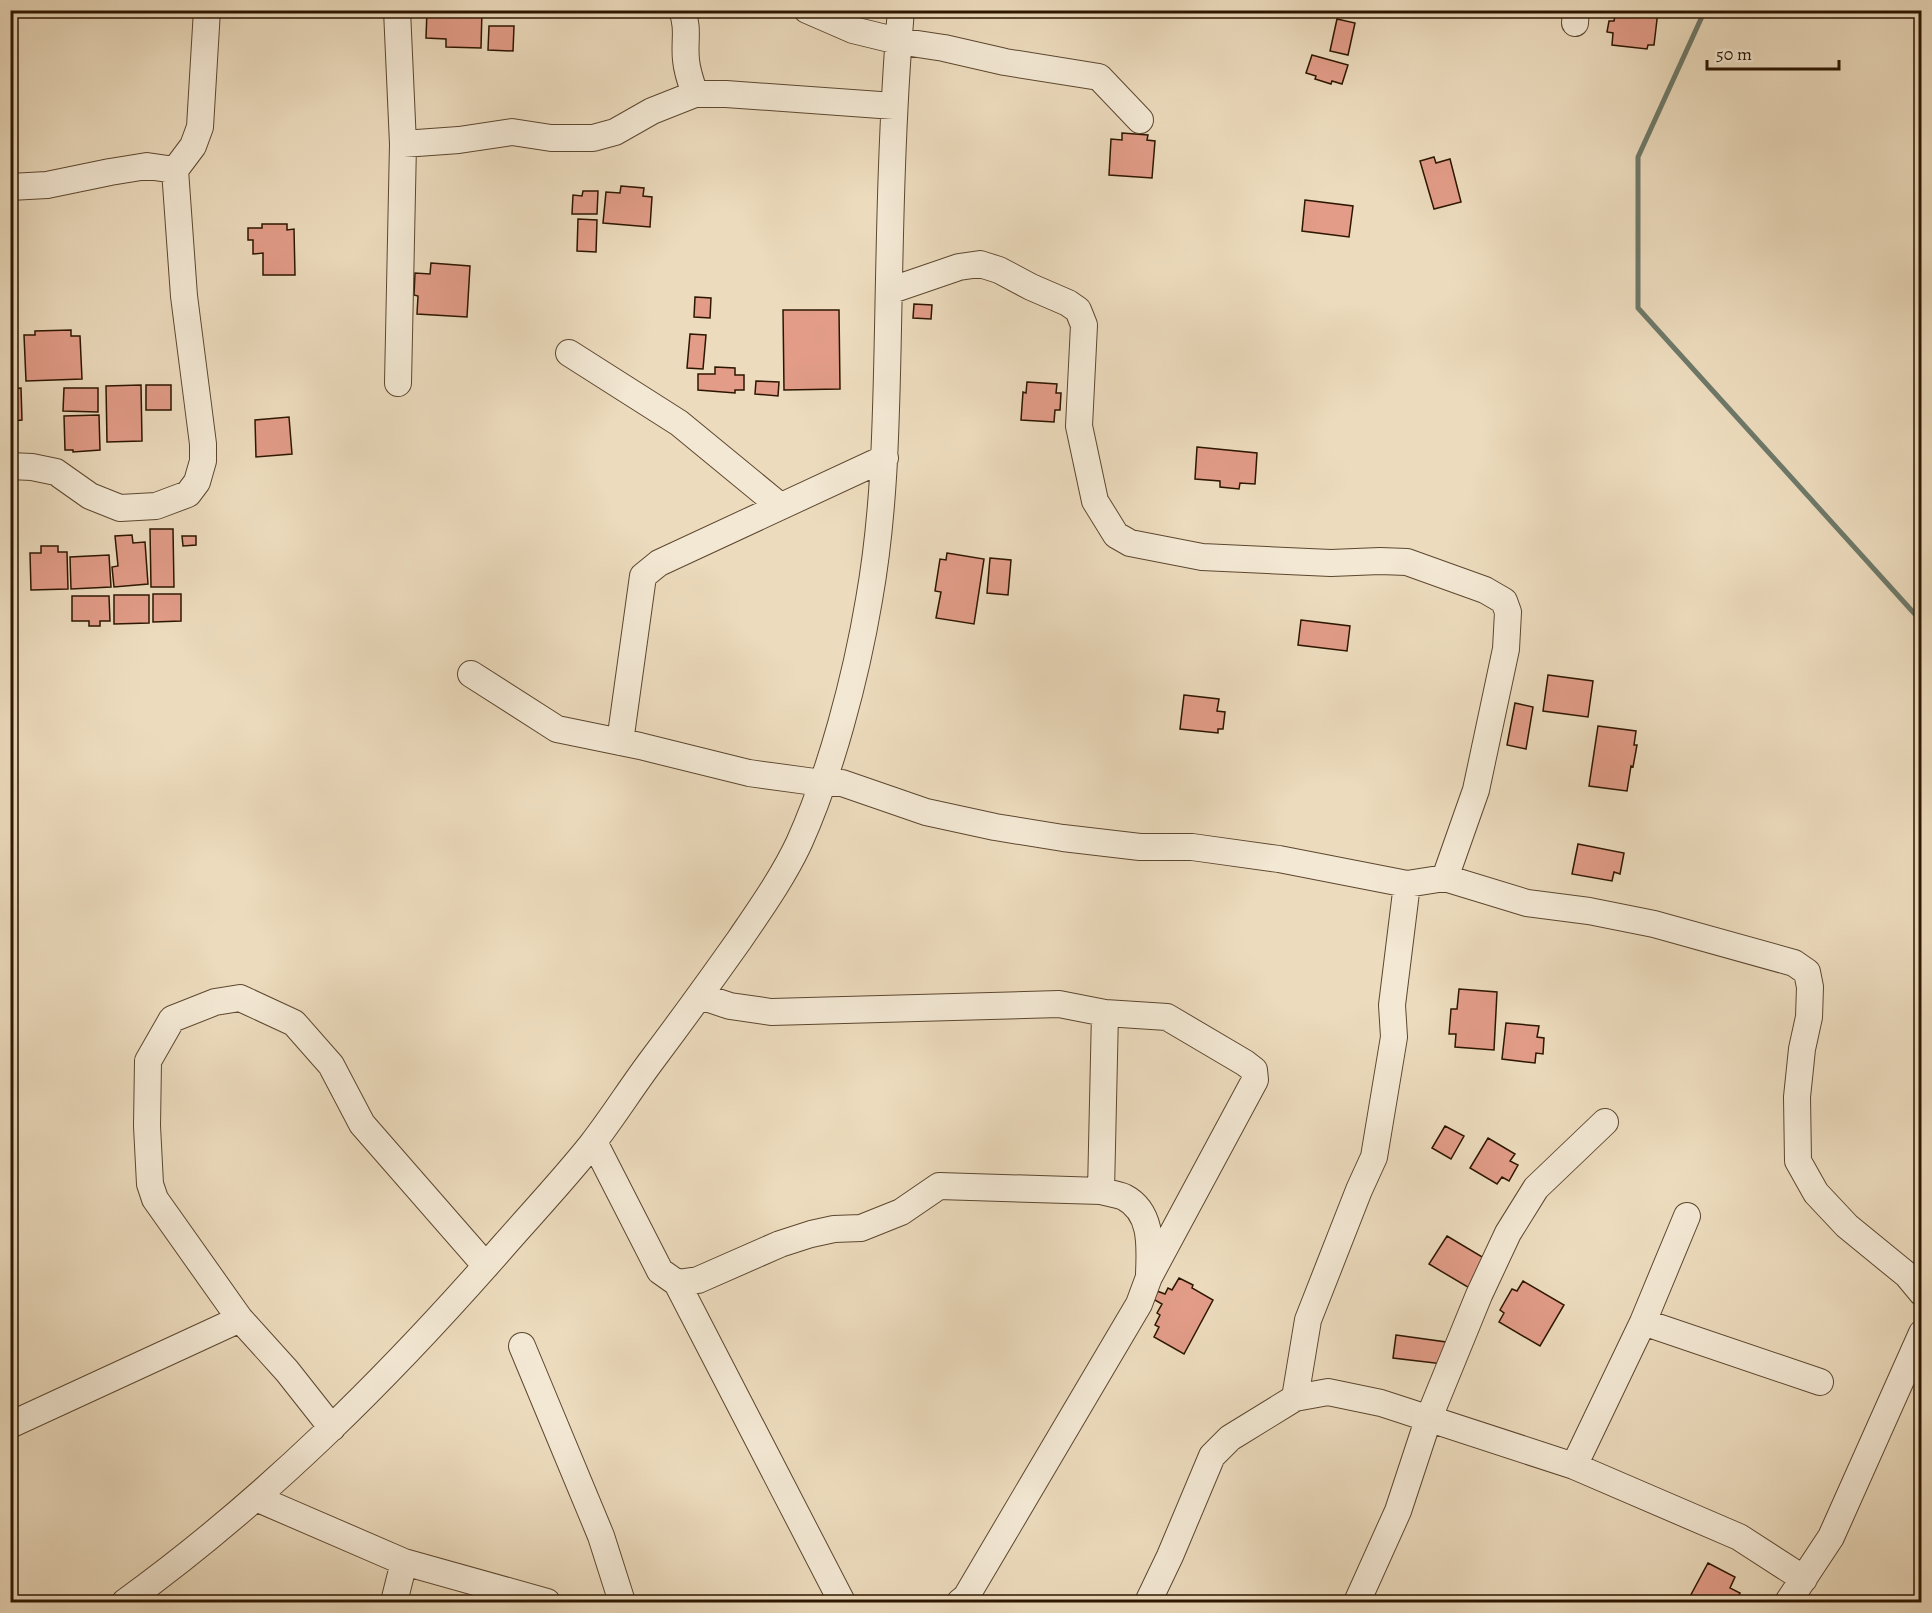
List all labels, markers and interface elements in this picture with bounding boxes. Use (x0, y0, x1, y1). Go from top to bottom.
scale bar (1707, 33, 1839, 71)
text: 50 m (1716, 42, 1752, 66)

